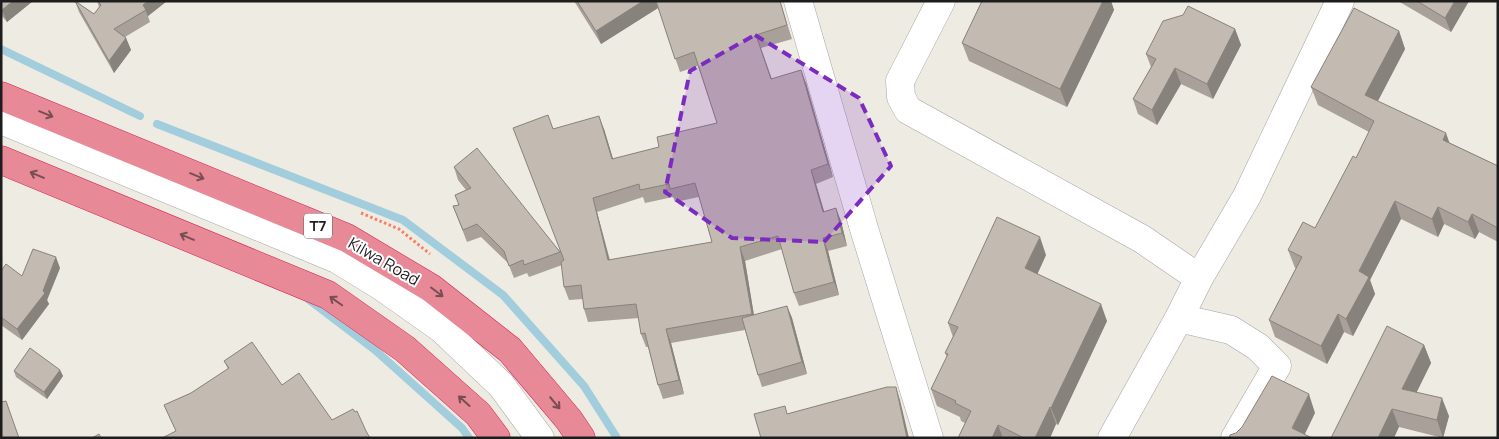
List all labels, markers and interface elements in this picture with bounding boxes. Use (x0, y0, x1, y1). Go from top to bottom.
one-way arrow (38, 110, 53, 120)
one-way arrow (30, 169, 45, 179)
one-way arrow (189, 173, 204, 182)
road number: T7 (304, 214, 332, 238)
one-way arrow (180, 232, 195, 241)
street label: Kilwa Road (344, 232, 424, 290)
one-way arrow (430, 287, 443, 298)
one-way arrow (330, 296, 344, 306)
one-way arrow (458, 396, 471, 407)
one-way arrow (549, 396, 560, 409)

